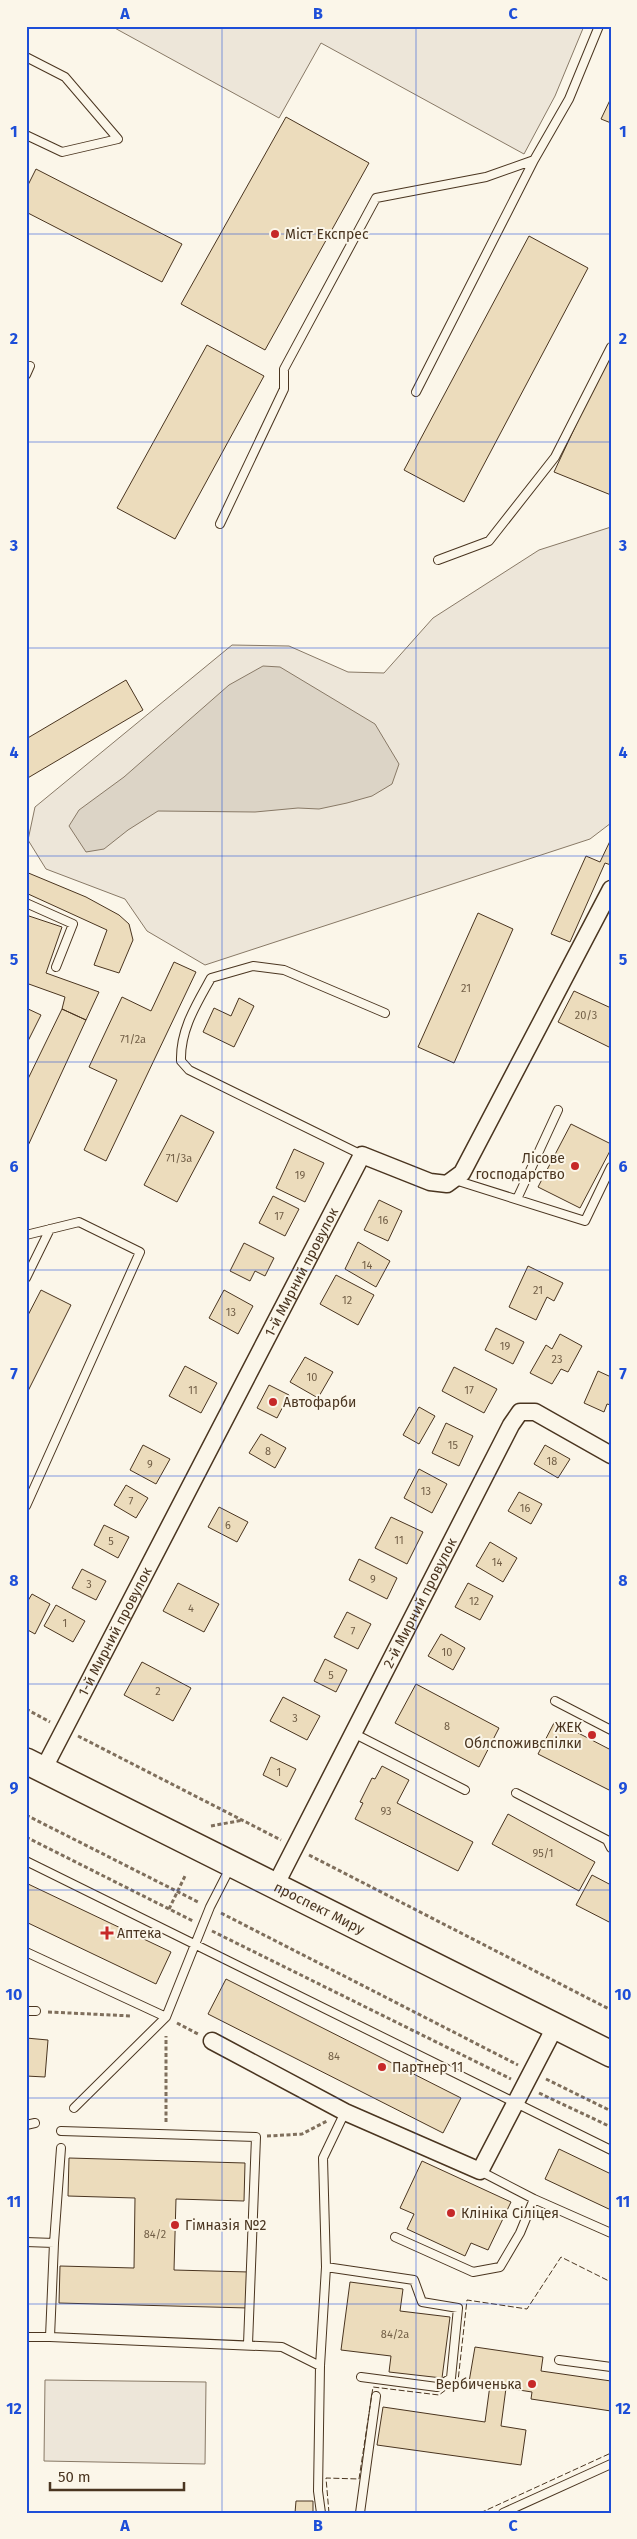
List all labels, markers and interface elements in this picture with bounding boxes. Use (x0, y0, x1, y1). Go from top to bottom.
text: A (119, 4, 130, 23)
text: B (313, 4, 323, 23)
text: C (508, 4, 518, 23)
text: 1 (10, 122, 18, 141)
text: 1 (619, 122, 627, 141)
place label: Міст Експрес (285, 226, 369, 243)
marker: Міст Експрес (269, 228, 281, 240)
text: 2 (10, 329, 18, 348)
text: 2 (619, 329, 627, 348)
text: 3 (9, 536, 18, 555)
text: 3 (618, 536, 627, 555)
text: 4 (9, 743, 19, 762)
text: 4 (618, 743, 628, 762)
text: 5 (10, 950, 19, 969)
text: 5 (619, 950, 628, 969)
house number: 21 (461, 982, 471, 995)
house number: 20/3 (575, 1009, 597, 1022)
house number: 71/2а (120, 1033, 146, 1046)
place label: Лісове господарство (475, 1150, 565, 1183)
house number: 71/3а (166, 1152, 192, 1165)
text: 6 (9, 1157, 19, 1176)
text: 6 (618, 1157, 628, 1176)
marker: Лісове господарство (569, 1160, 581, 1172)
house number: 19 (295, 1169, 305, 1182)
street label: 1-й Мирний провулок (261, 1204, 342, 1339)
house number: 17 (274, 1210, 284, 1223)
house number: 16 (378, 1214, 388, 1227)
house number: 14 (362, 1259, 372, 1272)
house number: 21 (533, 1284, 543, 1297)
house number: 12 (342, 1294, 352, 1307)
house number: 13 (226, 1306, 236, 1319)
house number: 19 (500, 1340, 510, 1353)
house number: 23 (552, 1353, 562, 1366)
text: 7 (10, 1364, 18, 1383)
text: 7 (619, 1364, 627, 1383)
house number: 10 (307, 1371, 317, 1384)
house number: 11 (188, 1384, 198, 1397)
house number: 17 (464, 1384, 474, 1397)
place label: Автофарби (283, 1394, 357, 1411)
marker: Автофарби (267, 1396, 279, 1408)
house number: 15 (448, 1439, 459, 1452)
house number: 8 (265, 1445, 271, 1458)
house number: 18 (547, 1455, 557, 1468)
house number: 9 (147, 1458, 153, 1471)
house number: 13 (421, 1485, 431, 1498)
house number: 7 (129, 1495, 134, 1508)
house number: 16 (520, 1502, 530, 1515)
house number: 6 (225, 1519, 231, 1532)
street label: 2-й Мирний провулок (380, 1534, 461, 1671)
house number: 11 (394, 1534, 404, 1547)
house number: 5 (108, 1535, 114, 1548)
house number: 14 (492, 1556, 502, 1569)
street label: 1-й Мирний провулок (74, 1563, 156, 1699)
text: 8 (9, 1571, 19, 1590)
text: 8 (618, 1571, 628, 1590)
house number: 9 (370, 1573, 376, 1586)
house number: 3 (86, 1578, 92, 1591)
house number: 12 (469, 1595, 479, 1608)
house number: 4 (188, 1602, 194, 1615)
house number: 1 (63, 1617, 67, 1630)
house number: 7 (351, 1625, 356, 1638)
house number: 10 (442, 1646, 452, 1659)
house number: 5 (328, 1669, 334, 1682)
house number: 2 (155, 1685, 161, 1698)
house number: 3 (292, 1712, 298, 1725)
place label: ЖЕК Облспоживспілки (464, 1719, 583, 1752)
house number: 8 (444, 1720, 450, 1733)
marker: ЖЕК Облспоживспілки (586, 1729, 598, 1741)
house number: 1 (277, 1766, 281, 1779)
text: 9 (10, 1778, 19, 1797)
text: 9 (619, 1778, 628, 1797)
house number: 93 (380, 1805, 392, 1818)
house number: 95/1 (533, 1847, 553, 1860)
street label: проспект Миру (271, 1878, 368, 1938)
place label: Аптека (117, 1925, 162, 1942)
marker: Аптека (101, 1927, 113, 1939)
text: 10 (6, 1985, 22, 2004)
text: 10 (615, 1985, 631, 2004)
house number: 84 (328, 2050, 340, 2063)
place label: Партнер 11 (392, 2059, 463, 2076)
marker: Партнер 11 (376, 2061, 388, 2073)
text: 11 (7, 2192, 21, 2211)
text: 11 (616, 2192, 630, 2211)
place label: Клініка Сіліцея (461, 2205, 559, 2222)
marker: Клініка Сіліцея (445, 2207, 457, 2219)
place label: Гімназія №2 (185, 2217, 266, 2234)
marker: Гімназія №2 (169, 2219, 181, 2231)
house number: 84/2 (144, 2228, 166, 2241)
house number: 84/2а (381, 2328, 409, 2341)
place label: Вербиченька (435, 2376, 522, 2393)
marker: Вербиченька (526, 2378, 538, 2390)
text: 12 (6, 2399, 22, 2418)
text: 12 (615, 2399, 631, 2418)
scale bar (50, 2459, 184, 2491)
text: 50 m (58, 2468, 91, 2486)
text: A (119, 2516, 130, 2535)
text: B (313, 2516, 323, 2535)
text: C (508, 2516, 518, 2535)

